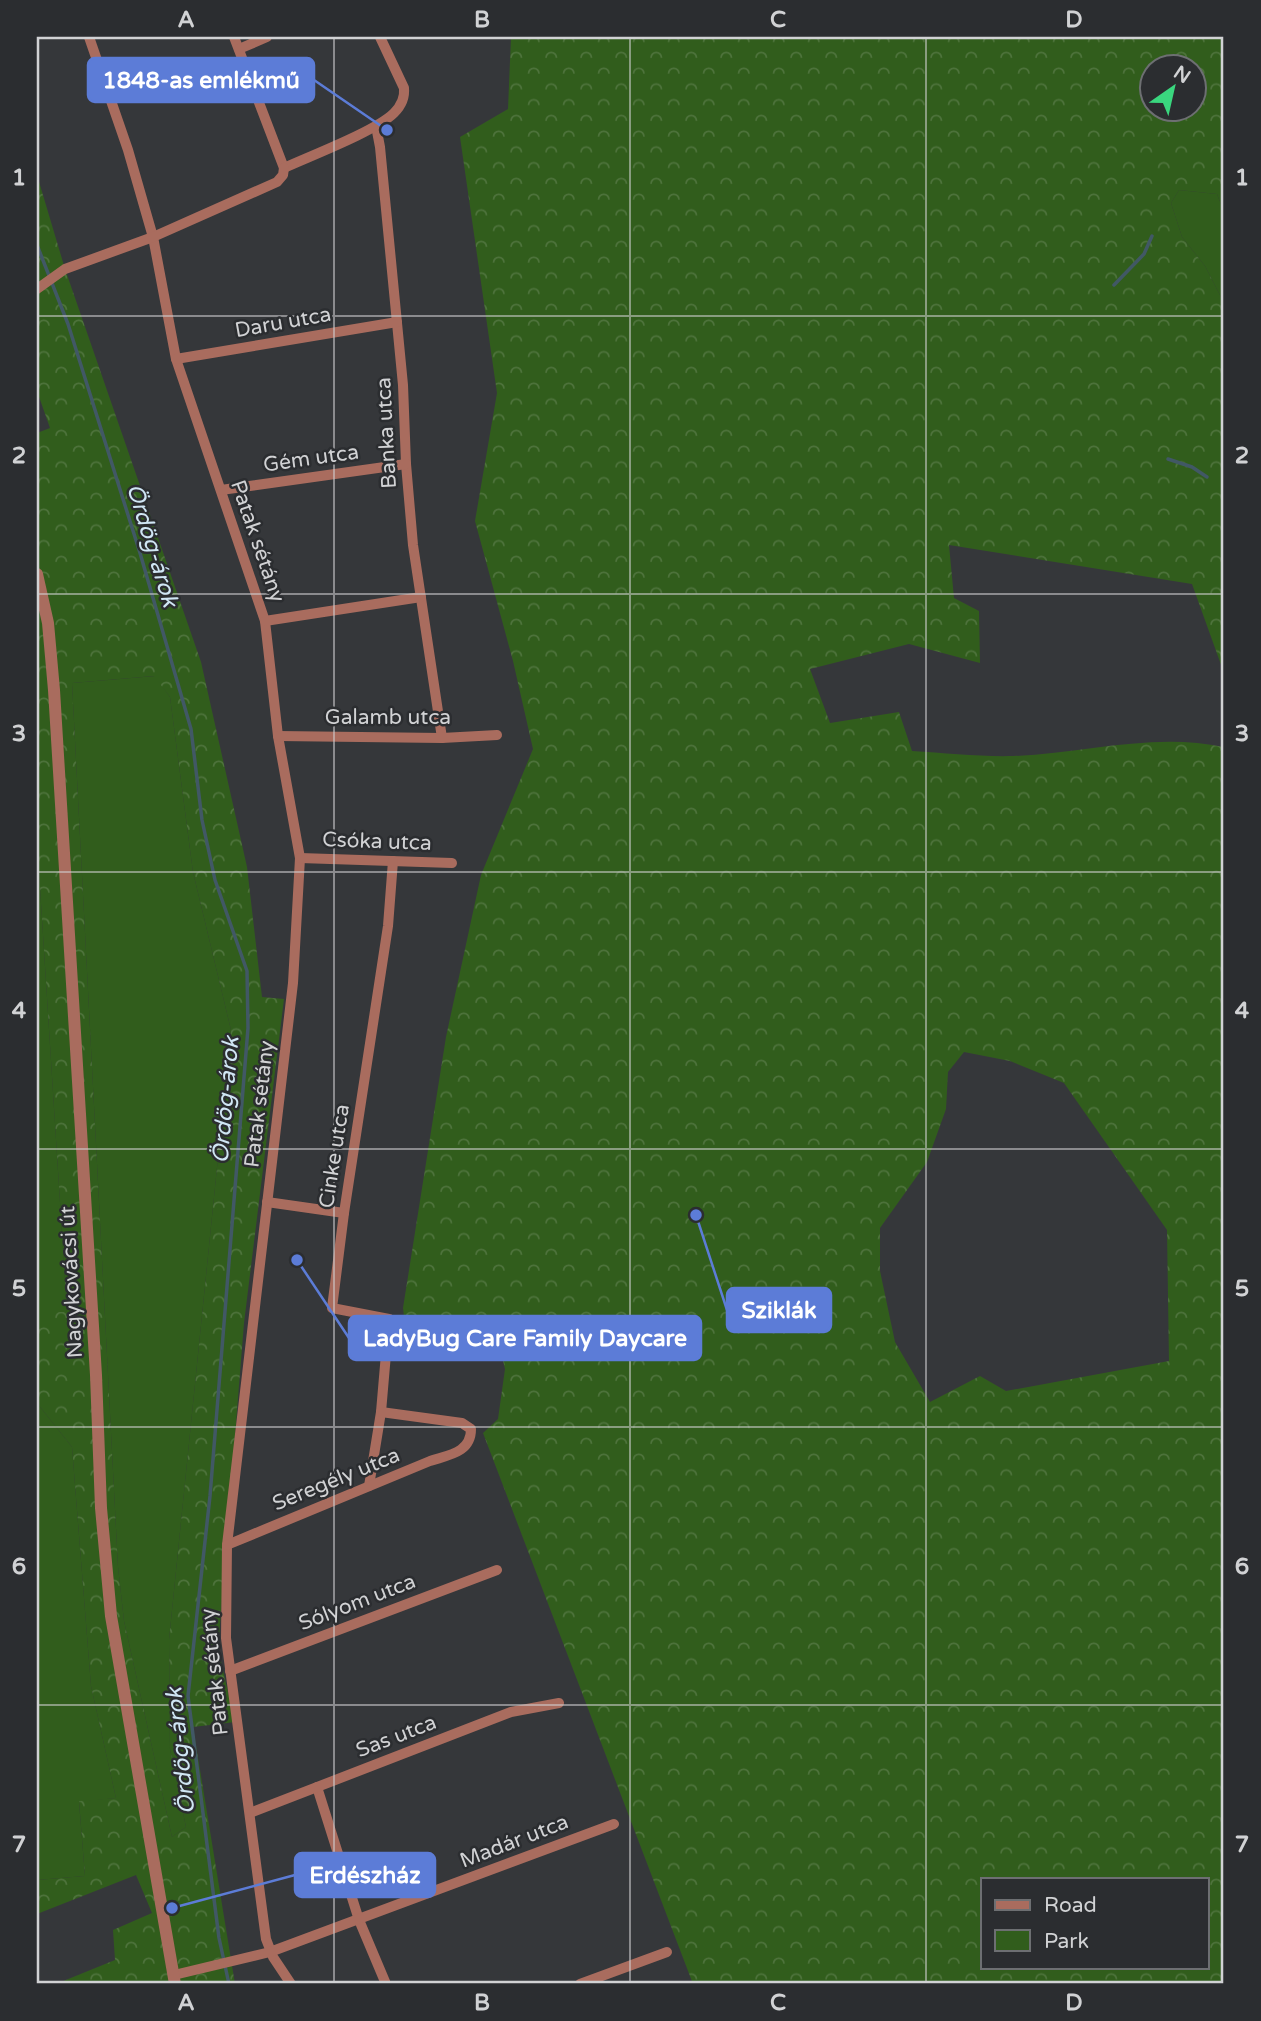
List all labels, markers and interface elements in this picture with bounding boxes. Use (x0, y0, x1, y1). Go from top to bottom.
text: A (177, 6, 195, 34)
text: B (474, 6, 490, 34)
text: C (770, 6, 786, 34)
text: D (1065, 6, 1083, 34)
north arrow (1138, 52, 1208, 122)
callout: 1848-as emlékmű (88, 58, 314, 102)
text: N (1169, 61, 1194, 88)
text: 1848-as emlékmű (102, 67, 300, 95)
text: 1 (12, 164, 26, 192)
text: 1 (1235, 164, 1249, 192)
street label: Daru utca (233, 302, 333, 343)
street label: Banka utca (371, 377, 402, 489)
street label: Gém utca (262, 439, 360, 478)
text: 2 (12, 442, 26, 470)
text: 2 (1235, 442, 1249, 470)
street label: Patak sétány (225, 477, 290, 606)
water label: Ördög-árok (120, 480, 184, 612)
street label: Galamb utca (325, 705, 451, 730)
text: 3 (12, 720, 26, 748)
text: 3 (1235, 720, 1249, 748)
street label: Csóka utca (322, 827, 432, 856)
text: 4 (12, 997, 27, 1025)
text: 4 (1235, 997, 1250, 1025)
water label: Ördög-árok (207, 1034, 246, 1165)
street label: Patak sétány (239, 1039, 280, 1169)
street label: Cinke utca (314, 1102, 355, 1210)
street label: Nagykovácsi út (55, 1205, 88, 1359)
text: 5 (12, 1275, 26, 1303)
text: 5 (1235, 1275, 1249, 1303)
callout: Sziklák (727, 1288, 831, 1332)
text: Sziklák (741, 1297, 817, 1325)
callout: LadyBug Care Family Daycare (349, 1316, 701, 1360)
text: LadyBug Care Family Daycare (363, 1325, 687, 1353)
street label: Seregély utca (269, 1443, 404, 1516)
text: 6 (12, 1553, 26, 1581)
text: 6 (1235, 1553, 1249, 1581)
street label: Sólyom utca (295, 1569, 419, 1636)
street label: Patak sétány (195, 1607, 234, 1737)
water label: Ördög-árok (160, 1685, 202, 1816)
street label: Sas utca (353, 1710, 440, 1763)
street label: Madár utca (456, 1809, 572, 1874)
text: 7 (12, 1831, 26, 1859)
text: 7 (1235, 1831, 1249, 1859)
callout: Erdészház (295, 1853, 435, 1897)
text: Erdészház (309, 1862, 421, 1890)
legend (981, 1878, 1208, 1968)
text: Road (1044, 1893, 1097, 1918)
text: Park (1044, 1929, 1089, 1954)
text: A (177, 1989, 195, 2017)
text: B (474, 1989, 490, 2017)
text: C (770, 1989, 786, 2017)
text: D (1065, 1989, 1083, 2017)

